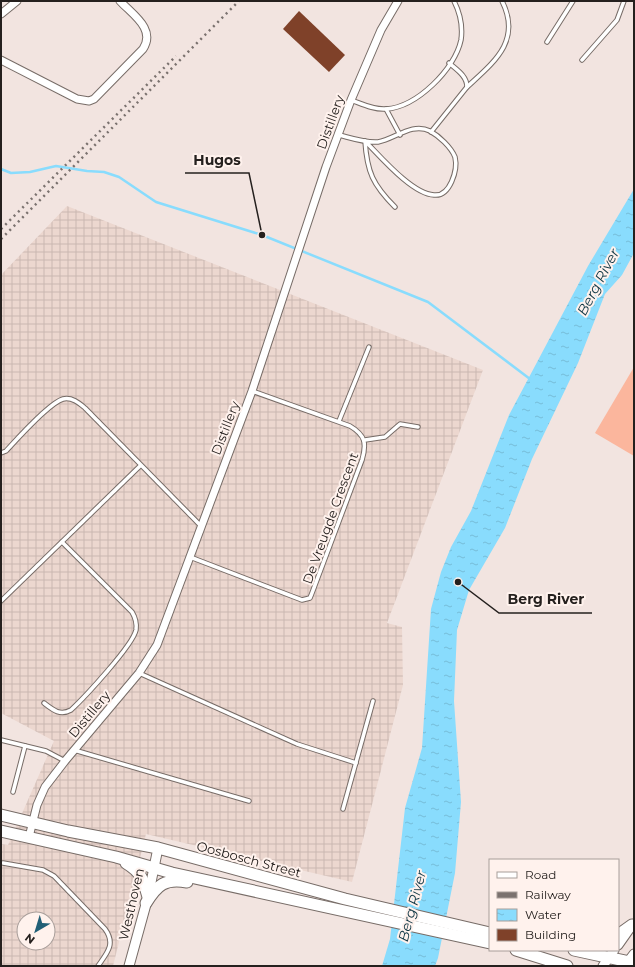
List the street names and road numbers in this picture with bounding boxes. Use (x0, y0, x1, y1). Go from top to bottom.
street label: Distillery (313, 92, 347, 151)
street label: Distillery (207, 398, 243, 457)
street label: De Vreugde Crescent (299, 450, 361, 586)
street label: Distillery (65, 687, 114, 741)
street label: Oosbosch Street (195, 837, 303, 881)
street label: Westhoven (115, 866, 147, 942)

